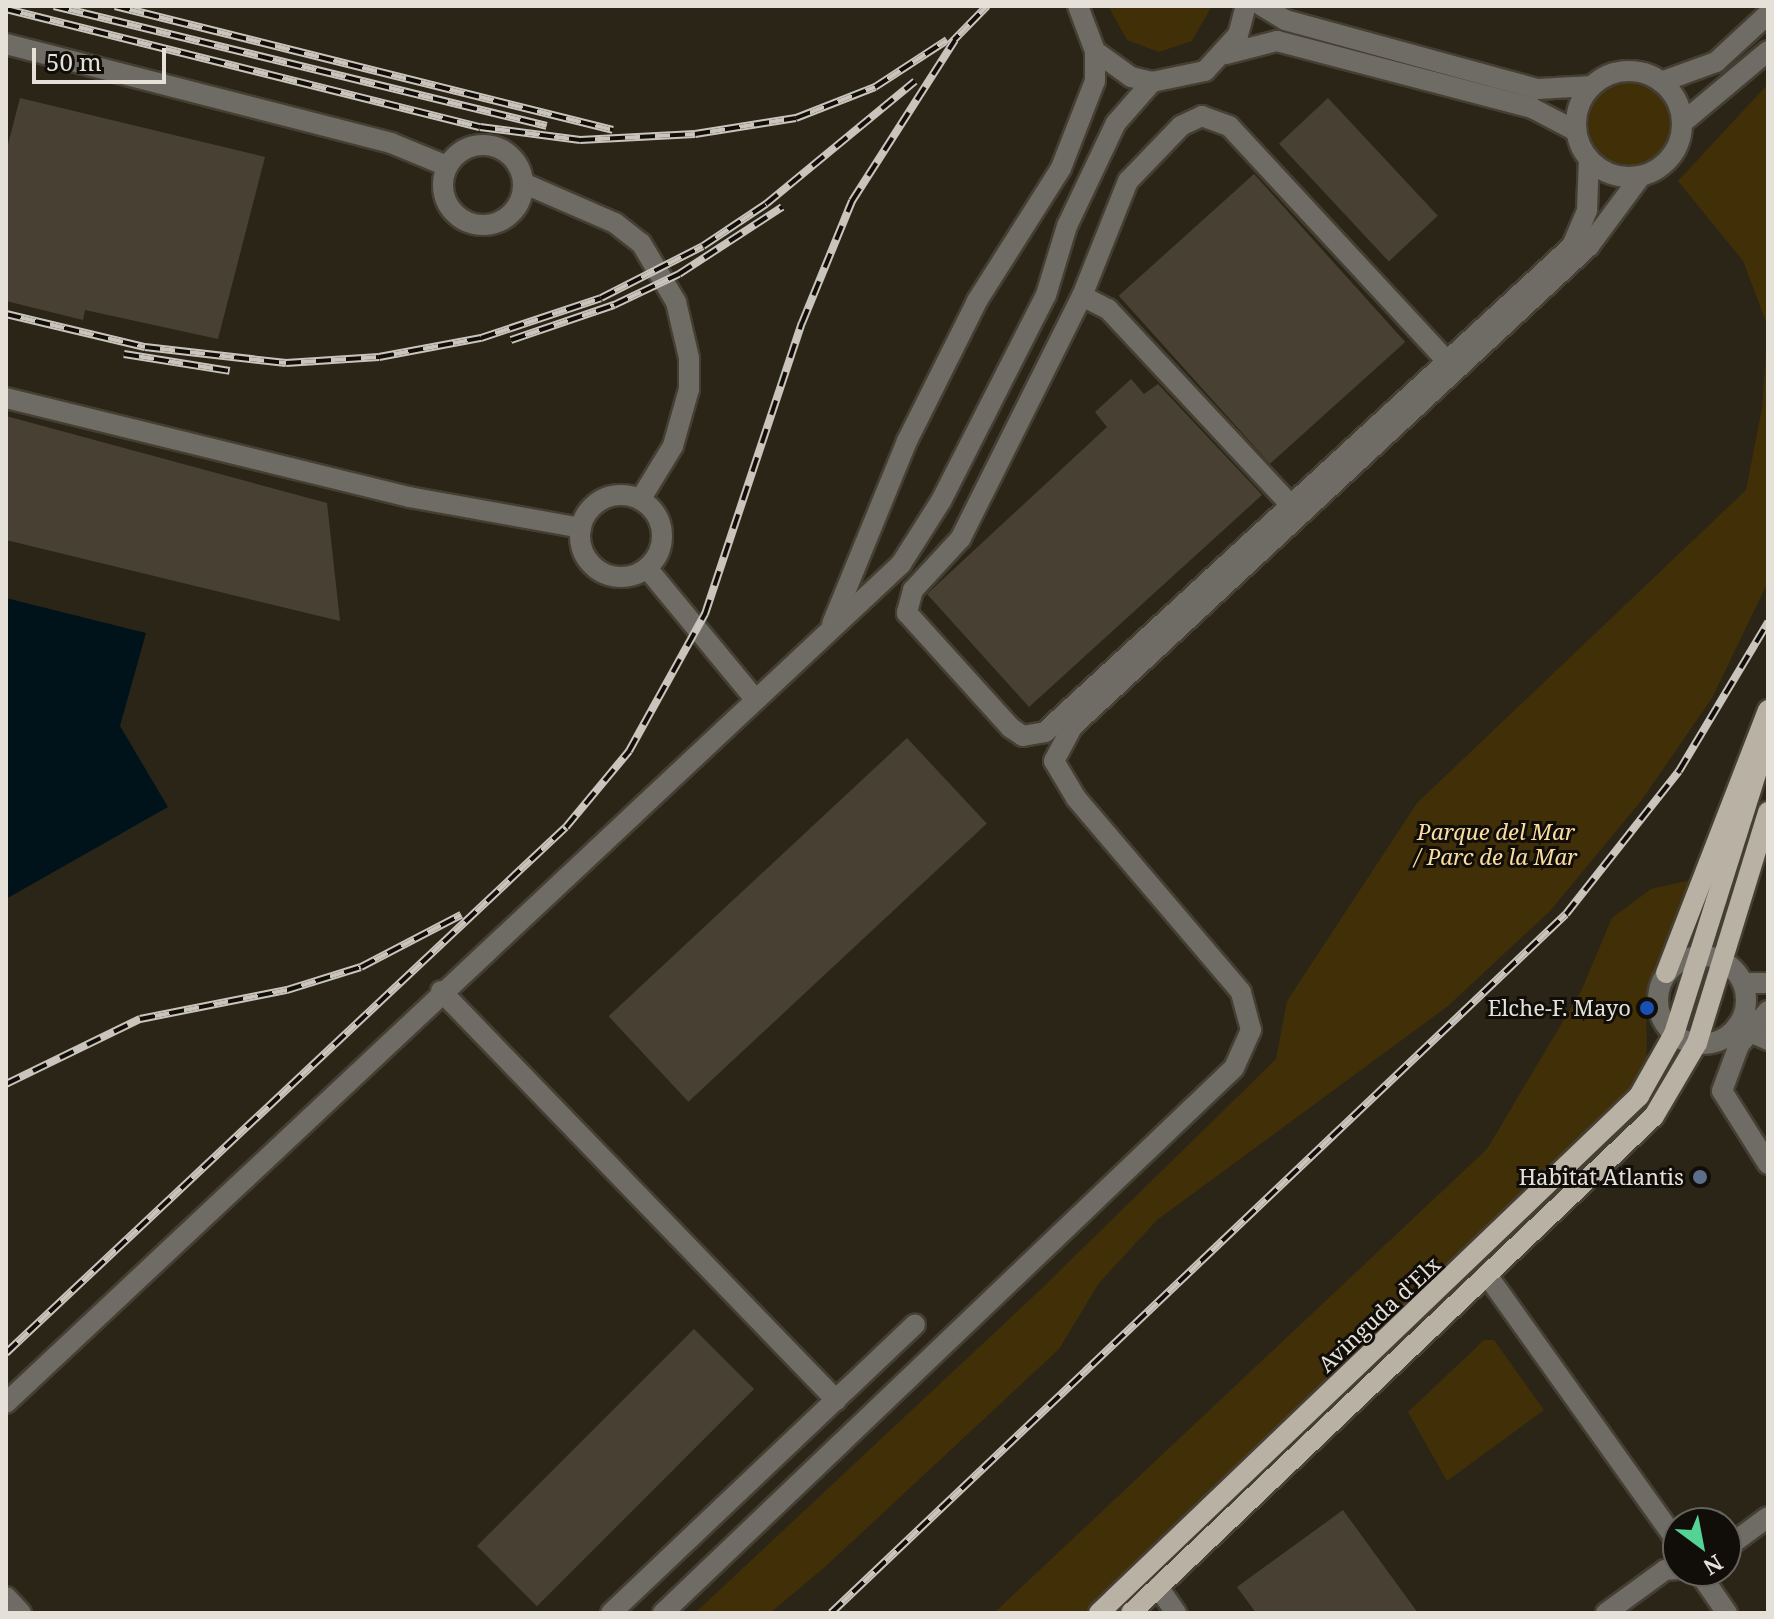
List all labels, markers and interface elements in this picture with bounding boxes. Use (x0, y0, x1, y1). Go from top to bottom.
scale bar (36, 32, 170, 82)
text: 50 m (46, 45, 102, 78)
park label: Parque del Mar / Parc de la Mar (1415, 818, 1577, 870)
place label: Elche-F. Mayo (1488, 995, 1631, 1021)
marker: Elche-F. Mayo (1638, 999, 1656, 1017)
place label: Habitat Atlantis (1519, 1164, 1684, 1190)
marker: Habitat Atlantis (1691, 1168, 1709, 1186)
street label: Avinguda d'Elx (1313, 1251, 1445, 1377)
north arrow (1662, 1507, 1742, 1587)
text: N (1698, 1548, 1729, 1583)

